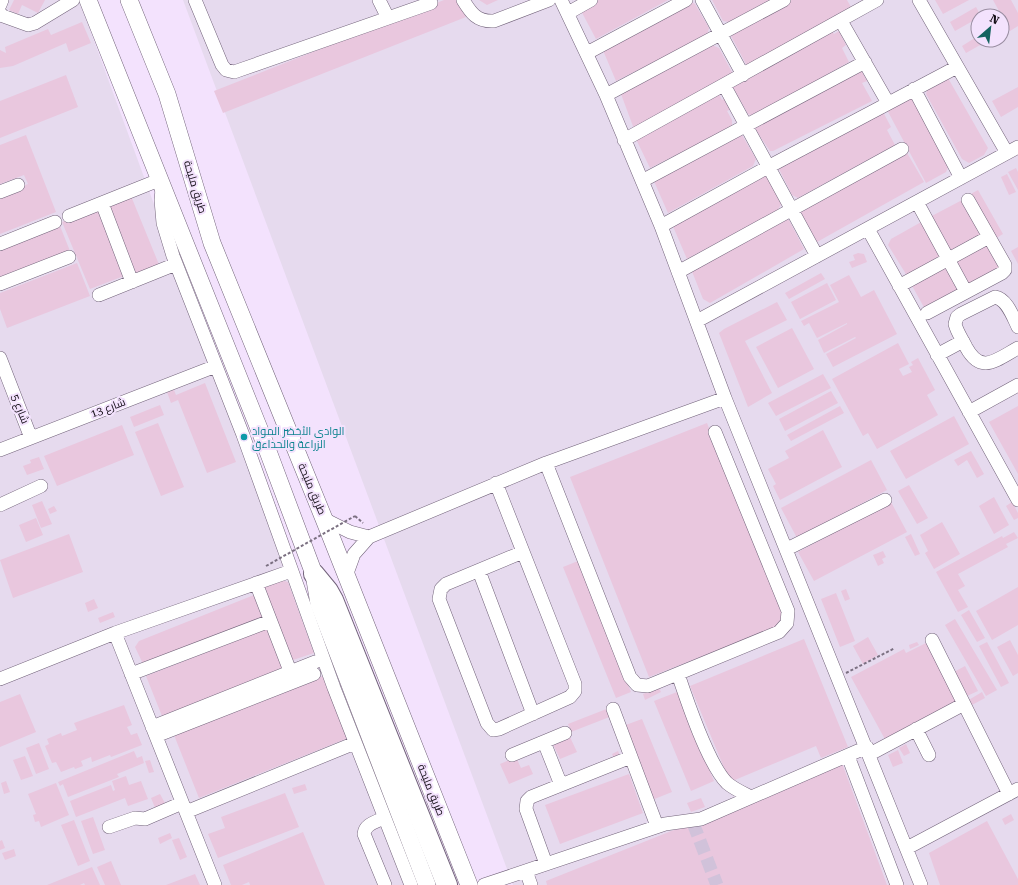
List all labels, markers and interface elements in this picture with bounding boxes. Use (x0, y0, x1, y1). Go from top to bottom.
north arrow (970, 8, 1010, 48)
text: N (988, 12, 1002, 28)
street label: طريق مليحة (181, 159, 209, 215)
street label: شارع 5 (7, 393, 32, 426)
street label: شارع 13 (89, 395, 128, 422)
place label: الوادى الأخضر المواد الزراعة والحداءق (252, 425, 345, 451)
marker: الوادى الأخضر المواد الزراعة والحداءق (239, 432, 249, 442)
street label: طريق مليحة (295, 461, 329, 517)
street label: طريق مليحة (415, 762, 447, 818)

